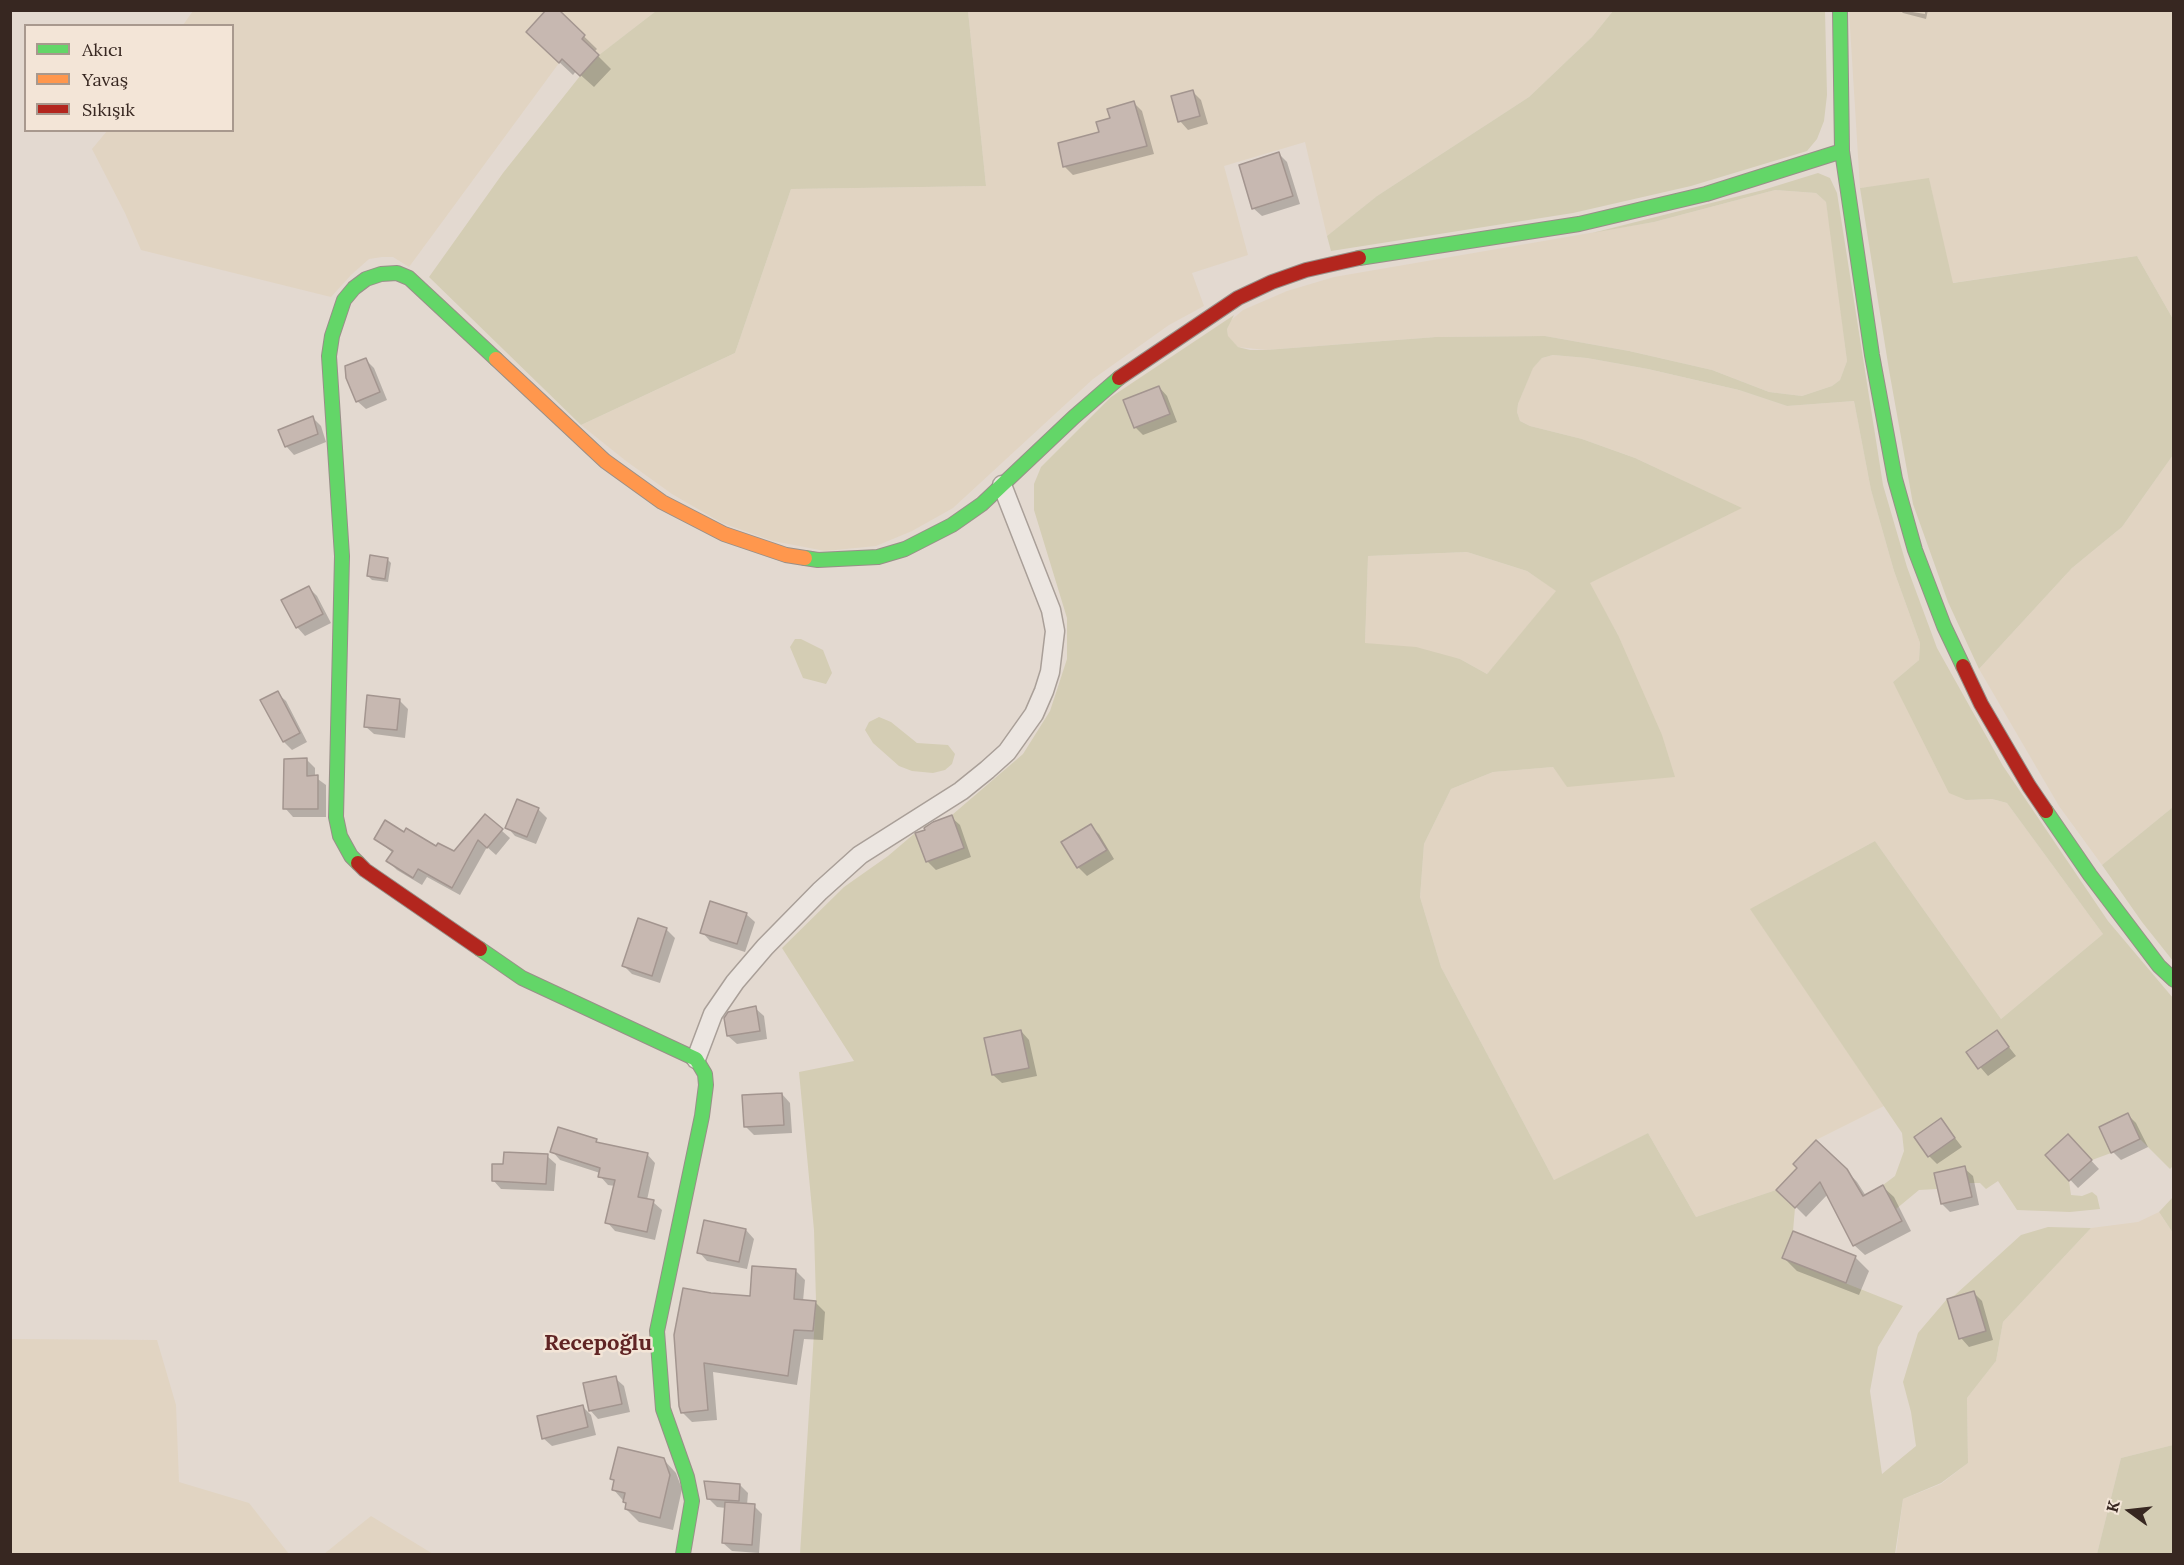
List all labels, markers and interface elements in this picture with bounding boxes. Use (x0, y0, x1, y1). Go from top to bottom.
legend (24, 24, 234, 132)
text: Akıcı (82, 38, 123, 61)
text: Yavaş (82, 68, 128, 91)
text: Sıkışık (82, 98, 135, 121)
district label: Recepoğlu (544, 1331, 652, 1357)
north arrow (2100, 1481, 2160, 1541)
text: K (2101, 1498, 2124, 1514)

